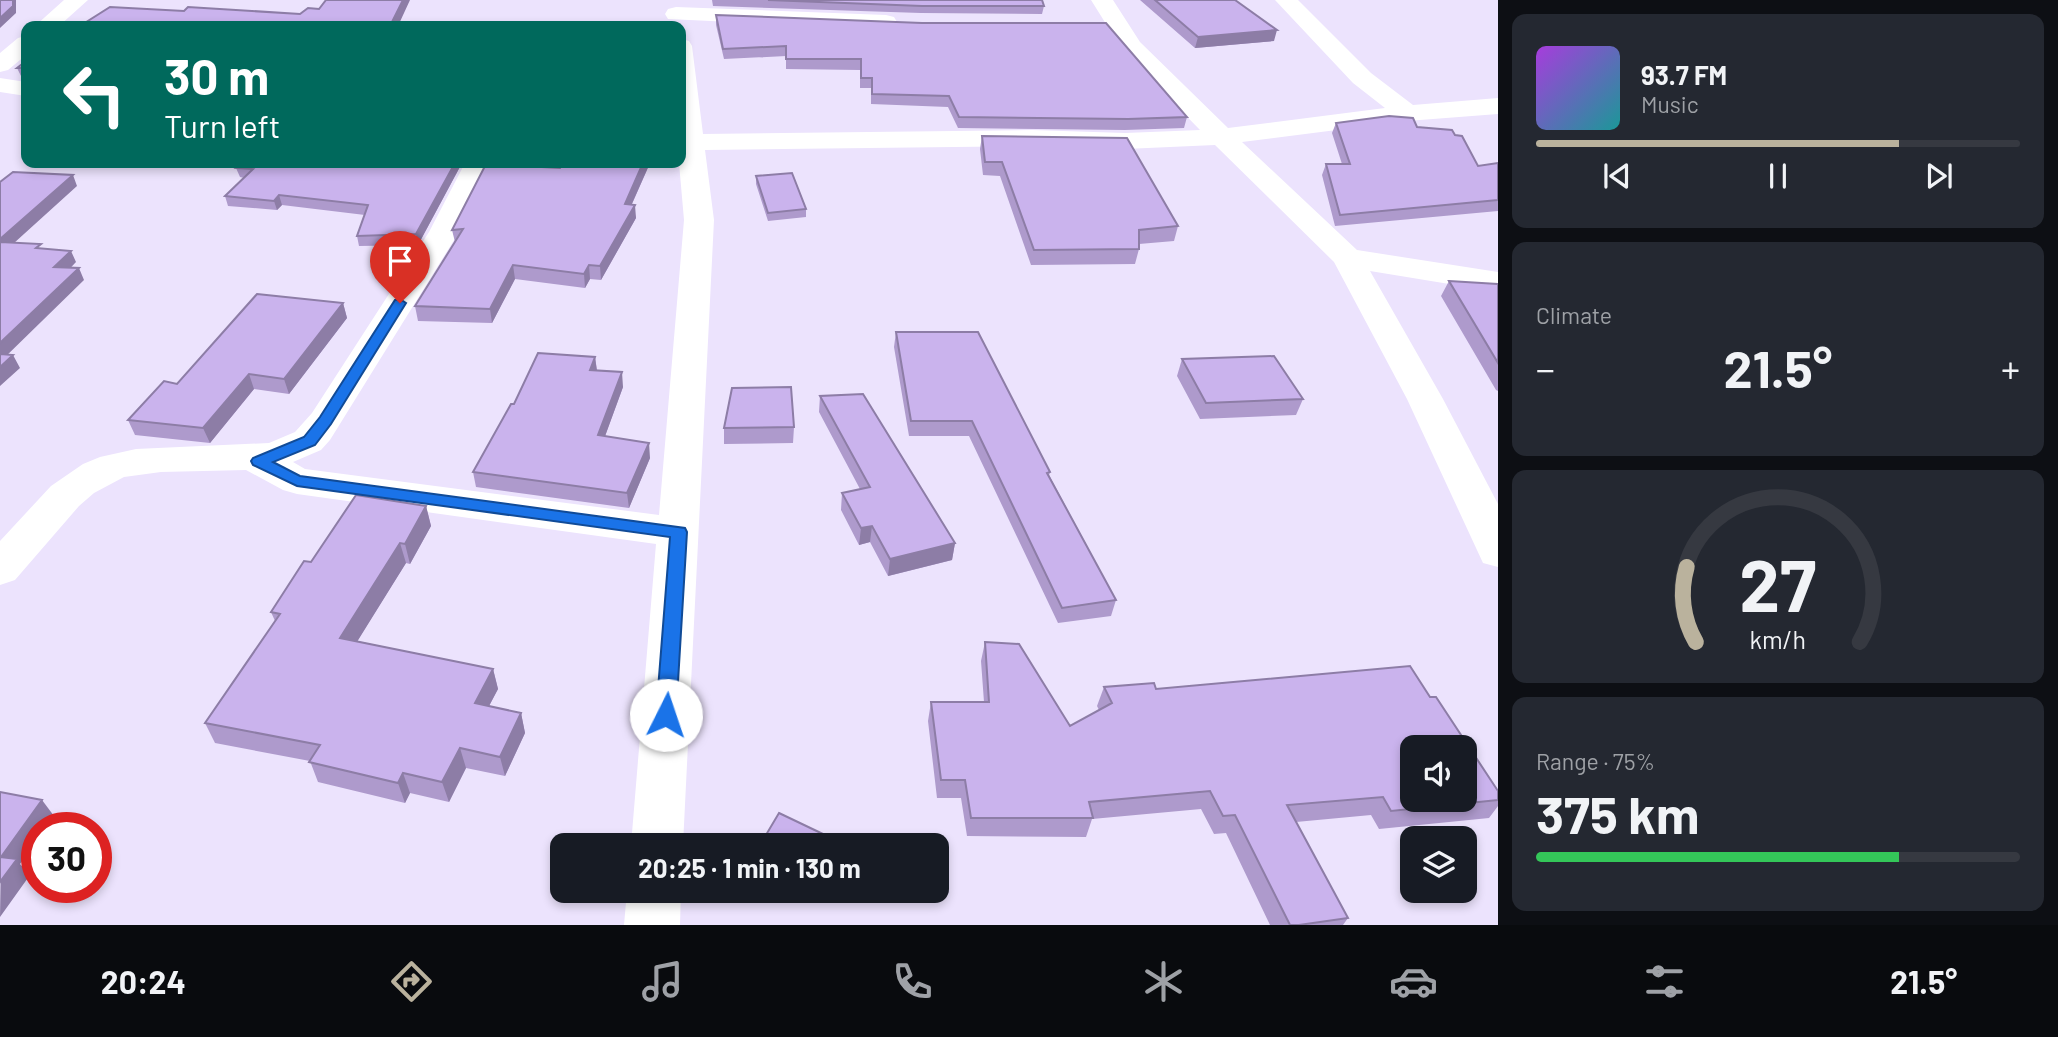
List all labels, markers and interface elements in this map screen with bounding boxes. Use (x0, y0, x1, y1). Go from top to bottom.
text: 30 m (164, 46, 269, 105)
icon: left (49, 49, 140, 140)
text: 93.7 FM (1641, 59, 1727, 90)
text: Music (1641, 90, 1699, 118)
text: Turn left (164, 106, 281, 144)
icon: previous (1598, 157, 1636, 195)
icon: pause (1759, 157, 1797, 195)
icon: next (1920, 157, 1958, 195)
pin (370, 231, 430, 303)
icon: arrive (381, 242, 419, 280)
text: Climate (1536, 301, 1612, 329)
text: 21.5° (1724, 336, 1832, 398)
text: − (1536, 345, 1555, 391)
text: + (2001, 345, 2020, 391)
text: 27 (1740, 540, 1816, 628)
text: km/h (1750, 624, 1806, 654)
position arrow (629, 678, 703, 752)
map controls (1400, 735, 1477, 903)
button: sound (1400, 735, 1477, 812)
text: Range · 75% (1536, 747, 1655, 775)
text: 375 km (1536, 782, 1699, 844)
speed limit sign: 30 (21, 812, 112, 903)
button: layers (1400, 826, 1477, 903)
text: 20:25 · 1 min · 130 m (638, 852, 861, 883)
icon: directions (387, 957, 436, 1006)
icon: music (638, 957, 687, 1006)
icon: phone (888, 957, 937, 1006)
icon: climate (1139, 957, 1188, 1006)
icon: car (1389, 957, 1438, 1006)
icon: filters (1640, 957, 1689, 1006)
text: 20:24 (101, 962, 186, 1000)
text: 21.5° (1890, 962, 1957, 1000)

